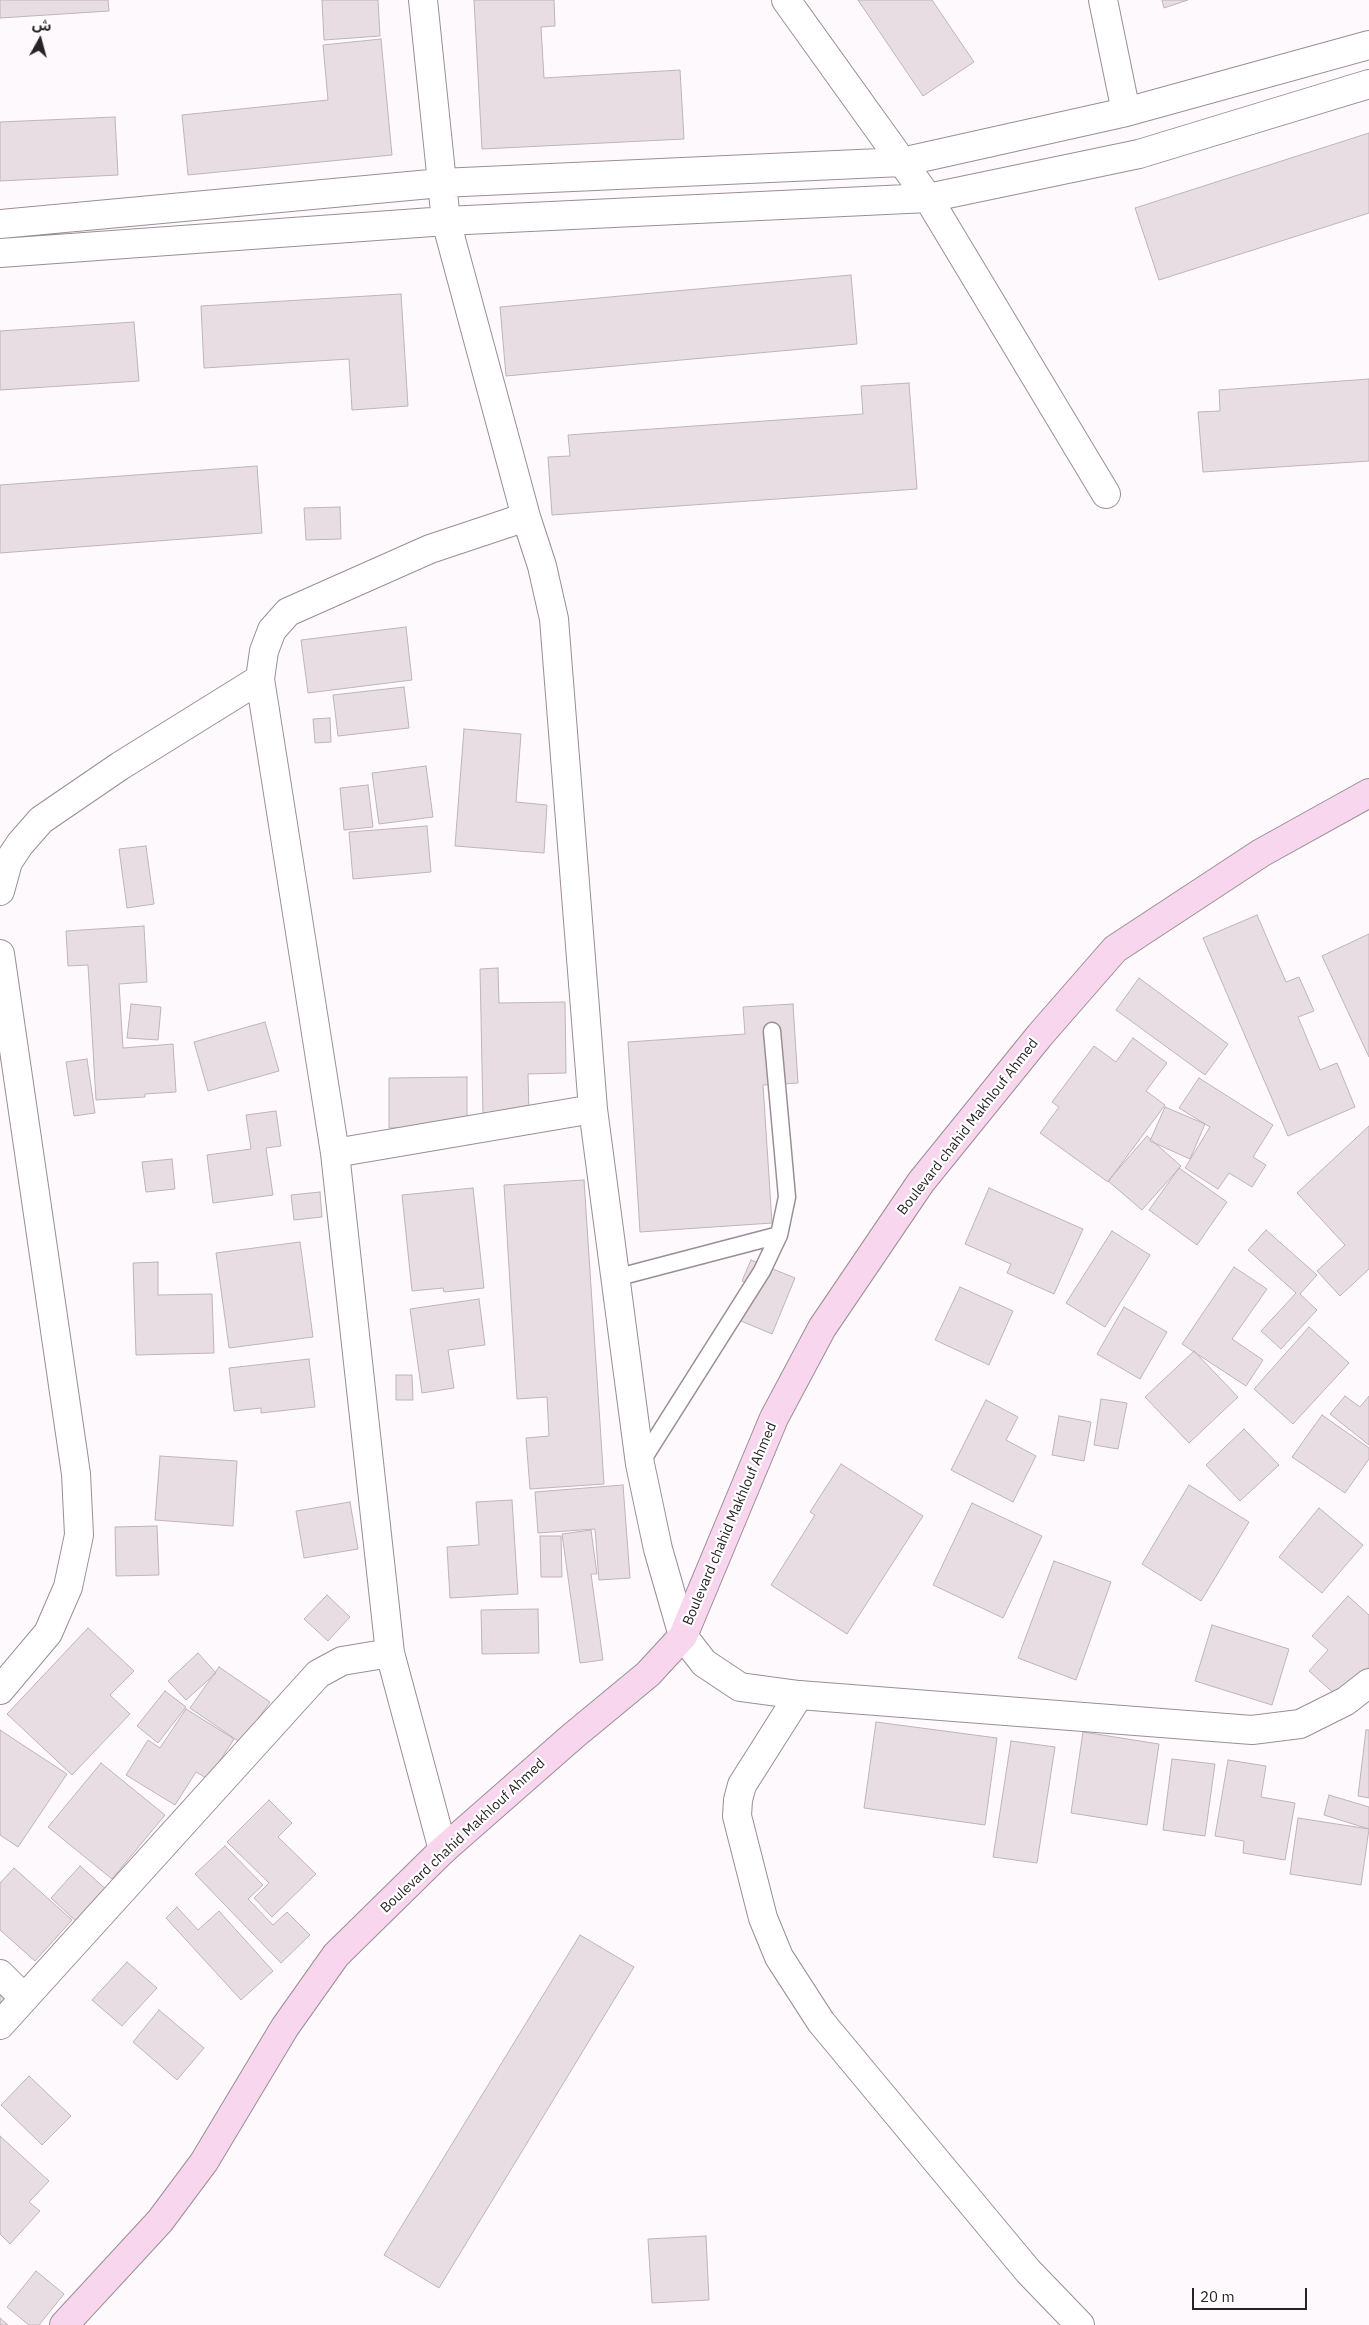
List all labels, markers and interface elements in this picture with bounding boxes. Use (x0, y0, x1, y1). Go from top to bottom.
north arrow (15, 15, 65, 65)
text: ش (31, 15, 52, 35)
street label: Boulevard chahid Makhlouf Ahmed (894, 1036, 1042, 1218)
street label: Boulevard chahid Makhlouf Ahmed (679, 1420, 781, 1628)
street label: Boulevard chahid Makhlouf Ahmed (377, 1755, 549, 1917)
scale bar (1194, 2278, 1309, 2310)
text: 20 m (1200, 2287, 1235, 2306)

